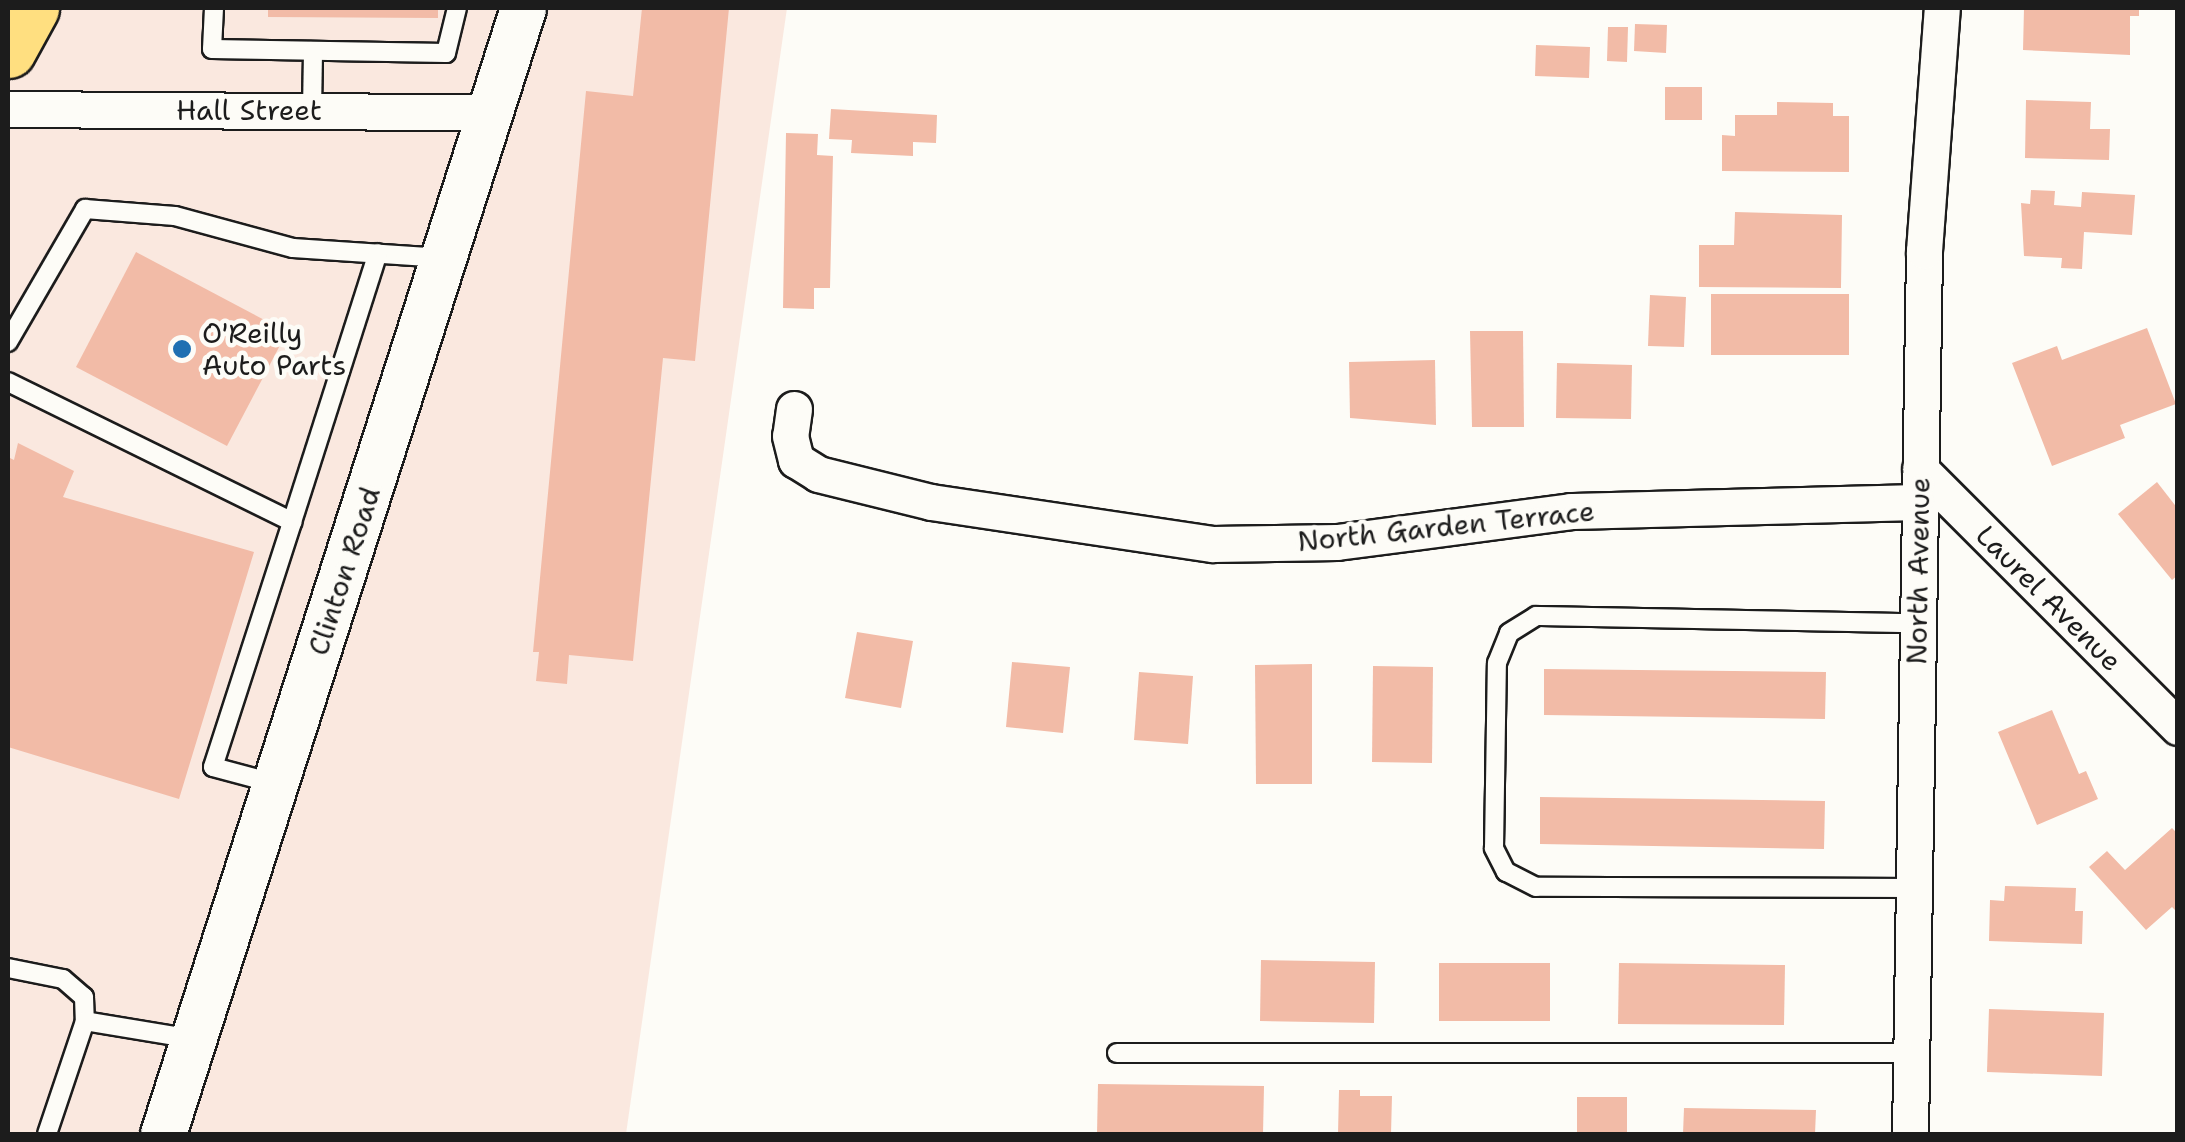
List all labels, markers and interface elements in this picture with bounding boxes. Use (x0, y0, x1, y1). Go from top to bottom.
street label: Hall Street (176, 93, 322, 127)
place label: O'Reilly Auto Parts (202, 316, 346, 382)
marker: O'Reilly Auto Parts (171, 338, 193, 360)
street label: North Avenue (1900, 477, 1936, 665)
street label: Clinton Road (301, 483, 387, 659)
street label: North Garden Terrace (1296, 494, 1596, 558)
street label: Laurel Avenue (1969, 518, 2129, 678)

